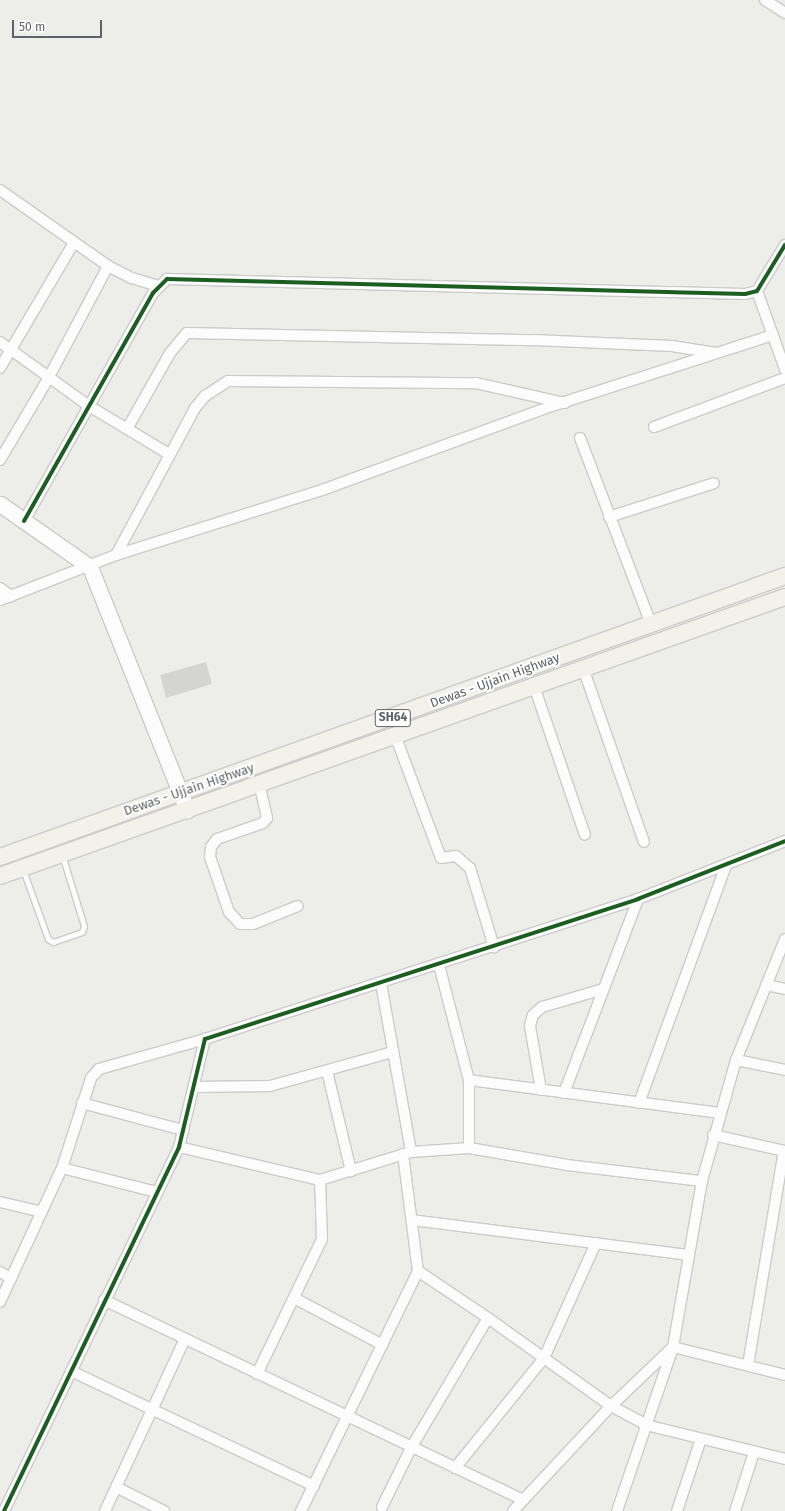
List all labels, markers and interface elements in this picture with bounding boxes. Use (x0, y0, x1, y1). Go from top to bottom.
scale bar (14, 12, 104, 38)
text: 50 m (19, 20, 45, 34)
street label: Dewas - Ujjain Highway (428, 650, 562, 712)
road number: SH64 (374, 708, 412, 728)
street label: Dewas - Ujjain Highway (122, 760, 256, 820)

